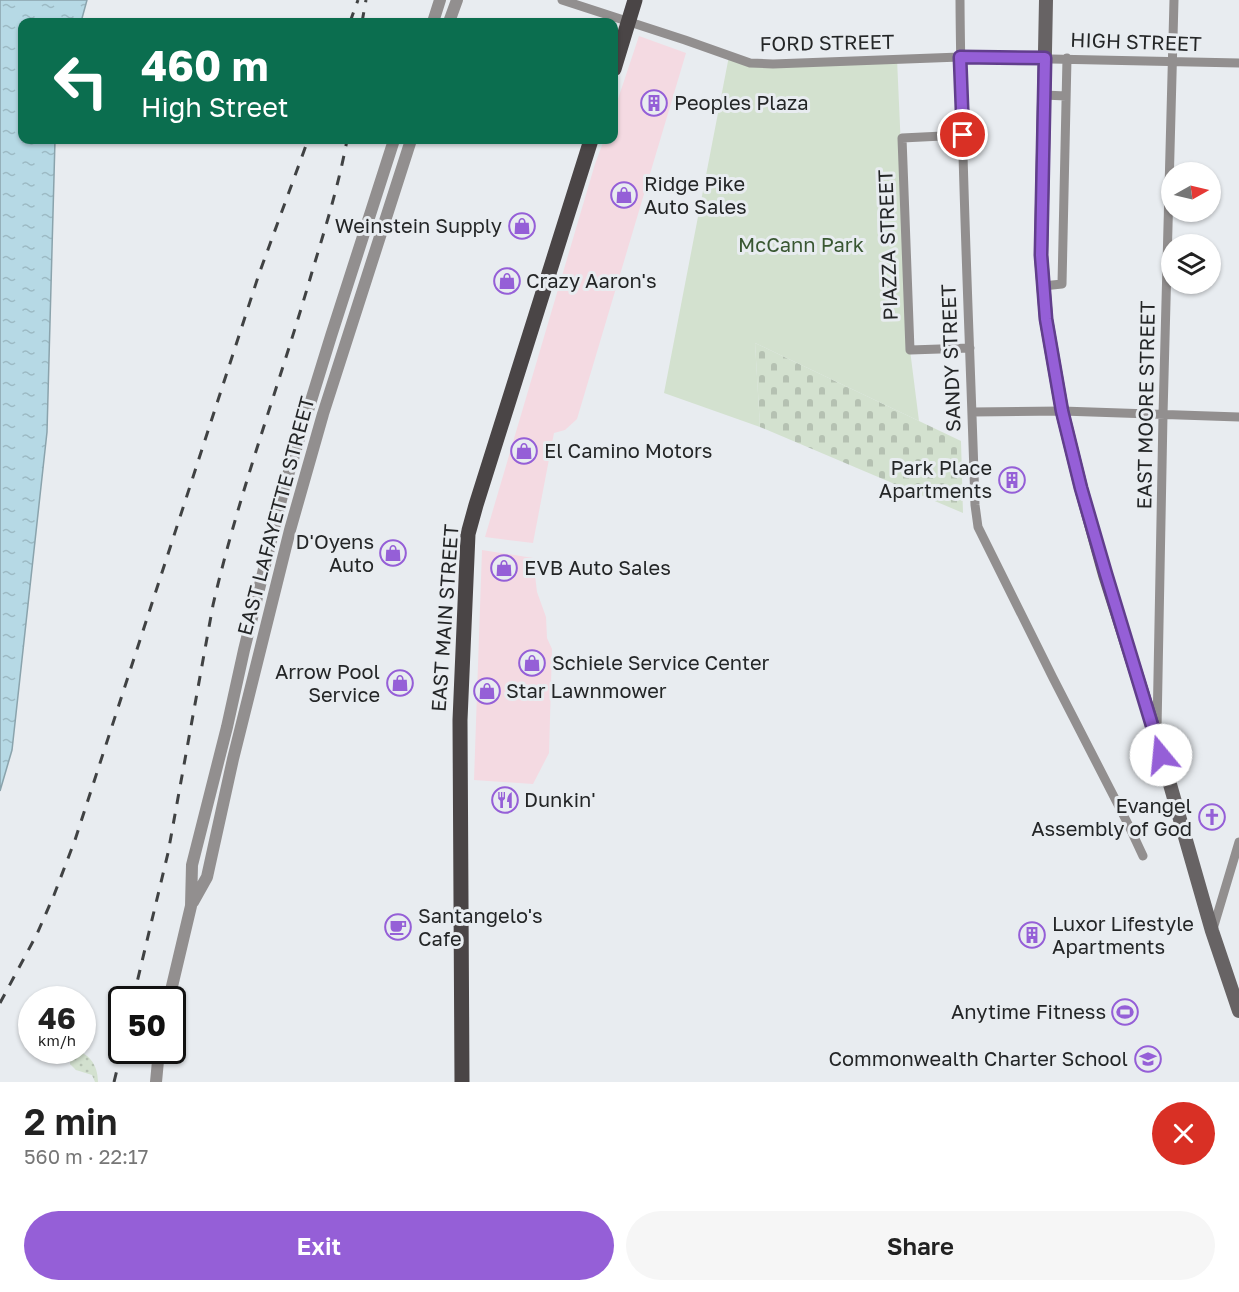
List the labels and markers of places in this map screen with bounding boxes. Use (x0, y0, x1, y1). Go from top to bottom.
building icon: Peoples Plaza (639, 88, 669, 118)
place label: Peoples Plaza (674, 90, 809, 114)
pin (937, 109, 988, 160)
place label: Ridge Pike Auto Sales (644, 171, 747, 218)
shop icon: Ridge Pike Auto Sales (609, 180, 639, 210)
shop icon: Weinstein Supply (507, 211, 537, 241)
place label: Weinstein Supply (335, 213, 502, 237)
shop icon: Crazy Aaron's (492, 266, 522, 296)
place label: Crazy Aaron's (526, 268, 657, 292)
shop icon: El Camino Motors (509, 436, 539, 466)
place label: El Camino Motors (544, 438, 712, 462)
place label: Park Place Apartments (879, 455, 992, 502)
building icon: Park Place Apartments (997, 465, 1027, 495)
place label: D'Oyens Auto (296, 529, 374, 576)
shop icon: D'Oyens Auto (378, 538, 408, 568)
shop icon: EVB Auto Sales (489, 553, 519, 583)
place label: EVB Auto Sales (524, 555, 671, 579)
shop icon: Schiele Service Center (517, 648, 547, 678)
place label: Schiele Service Center (552, 650, 770, 674)
place label: Arrow Pool Service (275, 659, 380, 706)
shop icon: Arrow Pool Service (385, 668, 415, 698)
shop icon: Star Lawnmower (472, 676, 502, 706)
place label: Star Lawnmower (506, 678, 667, 702)
restaurant icon: Dunkin' (490, 785, 520, 815)
place label: Dunkin' (524, 787, 596, 811)
place label: Evangel Assembly of God (1031, 793, 1192, 840)
church icon: Evangel Assembly of God (1197, 802, 1227, 832)
place label: Santangelo's Cafe (418, 903, 543, 950)
place label: Luxor Lifestyle Apartments (1052, 911, 1194, 958)
cafe icon: Santangelo's Cafe (383, 912, 413, 942)
building icon: Luxor Lifestyle Apartments (1017, 920, 1047, 950)
sports icon: Anytime Fitness (1110, 997, 1140, 1027)
place label: Anytime Fitness (951, 999, 1106, 1023)
school or university icon: Commonwealth Charter School (1133, 1044, 1163, 1074)
place label: Commonwealth Charter School (829, 1046, 1128, 1070)

